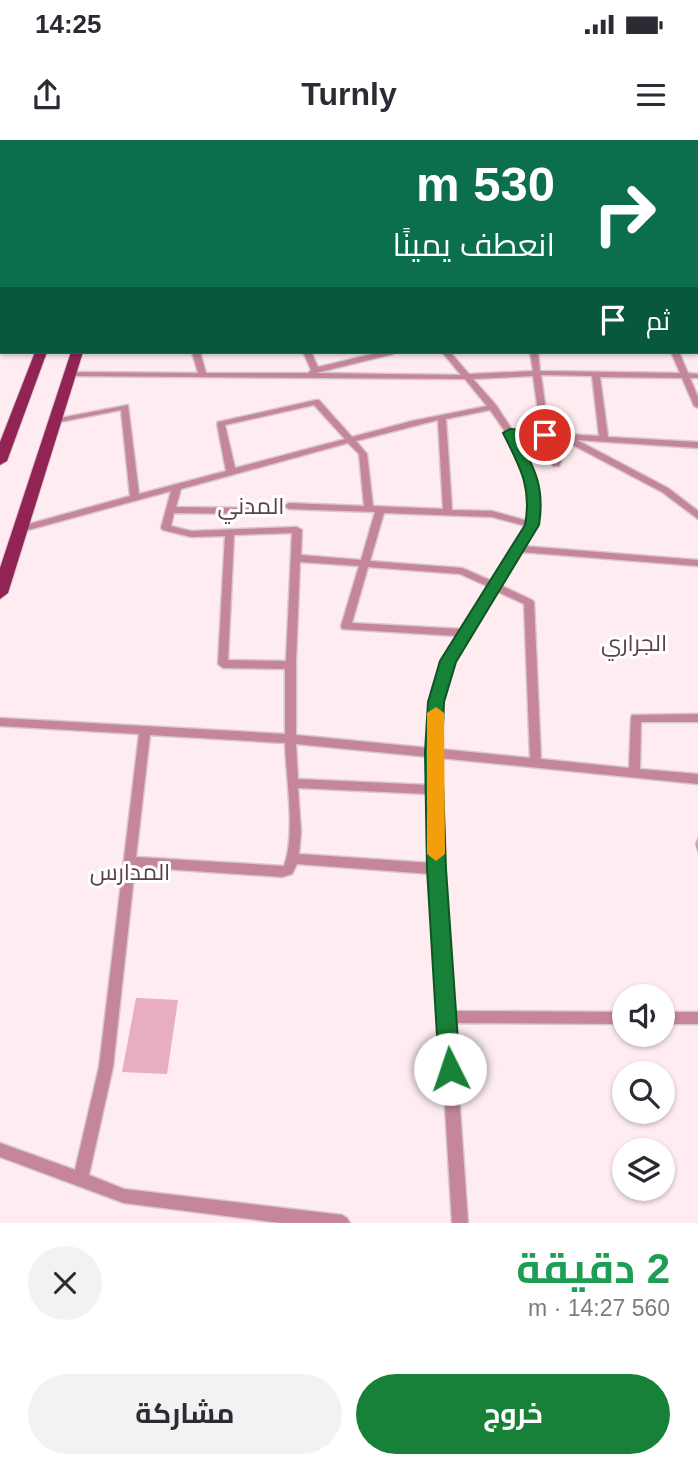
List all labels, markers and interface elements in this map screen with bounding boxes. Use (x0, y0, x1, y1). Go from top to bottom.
text: 14:25 (35, 9, 102, 39)
icon: share (28, 76, 66, 114)
text: Turnly (301, 76, 397, 112)
icon: menu (632, 76, 670, 114)
text: 530 m (416, 157, 555, 211)
icon: right (579, 168, 670, 259)
text: انعطف يمينًا (392, 227, 555, 263)
icon: arrive (594, 301, 632, 339)
text: ثم (646, 306, 670, 336)
pin (515, 405, 575, 465)
icon: arrive (526, 416, 564, 454)
district label: المدني (218, 493, 284, 524)
district label: الجراري (601, 630, 667, 661)
district label: المدارس (90, 859, 170, 886)
map controls (612, 984, 675, 1201)
button: sound (612, 984, 675, 1047)
position arrow (413, 1032, 487, 1106)
button: search (612, 1061, 675, 1124)
button: layers (612, 1138, 675, 1201)
text: 2 دقيقة (516, 1245, 670, 1292)
button: close (28, 1246, 102, 1320)
text: 560 m · 14:27 (528, 1295, 670, 1321)
button: مشاركة (28, 1374, 342, 1454)
button: خروج (356, 1374, 670, 1454)

